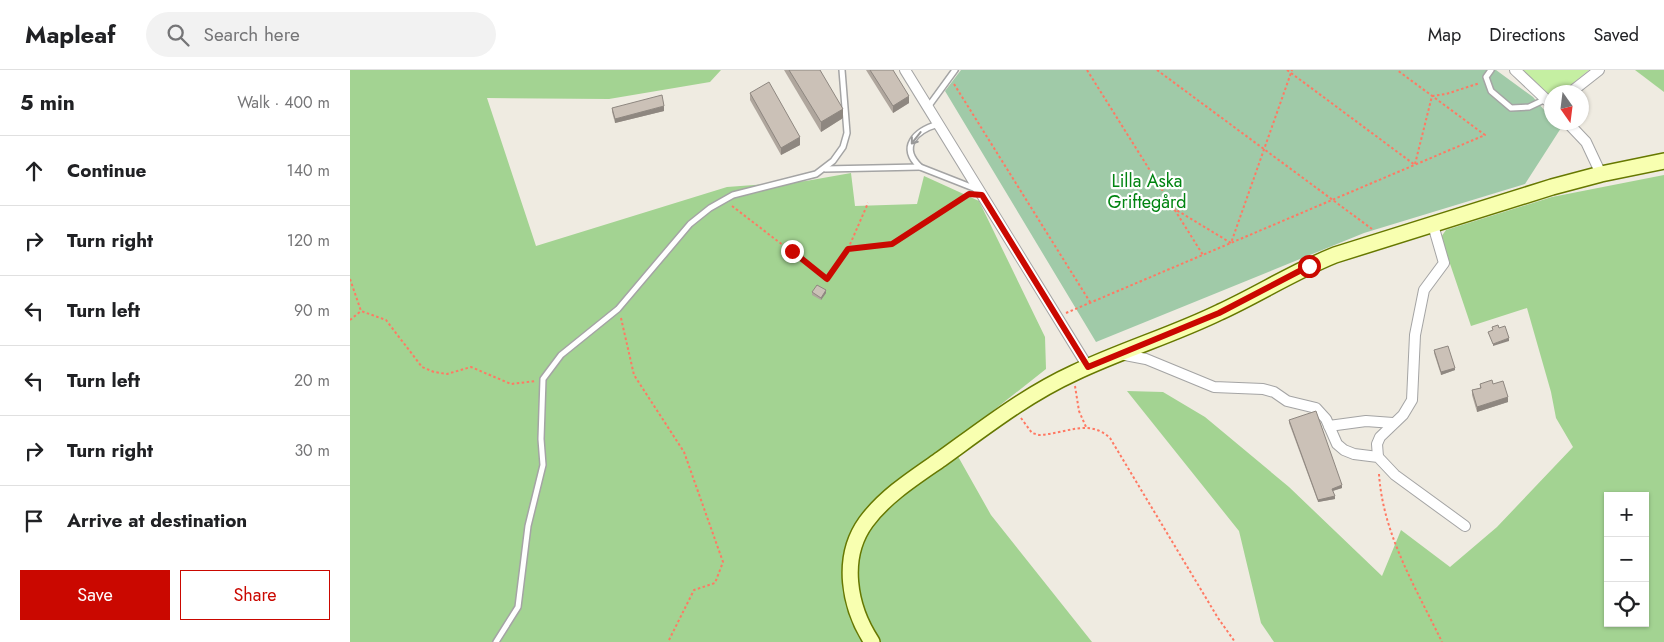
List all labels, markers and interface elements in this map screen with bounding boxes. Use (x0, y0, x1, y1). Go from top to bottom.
search box (146, 12, 496, 57)
text: Mapleaf (25, 17, 116, 52)
icon: search (164, 21, 192, 49)
text: Search here (204, 21, 300, 48)
text: Map (1428, 22, 1461, 48)
text: Directions (1489, 22, 1565, 48)
text: Saved (1593, 22, 1639, 48)
north arrow (1544, 85, 1589, 130)
text: 5 min (20, 88, 75, 118)
text: Walk · 400 m (237, 91, 330, 114)
one-way arrow (911, 131, 922, 144)
icon: ahead (20, 157, 48, 185)
text: Continue (67, 157, 146, 184)
text: 140 m (287, 159, 330, 182)
park label: Lilla Aska Griftegård (1108, 168, 1186, 215)
icon: right (20, 227, 48, 255)
text: Turn right (67, 227, 153, 254)
text: 120 m (287, 229, 330, 252)
route end (781, 240, 804, 263)
route start (1298, 255, 1321, 278)
icon: left (20, 297, 48, 325)
text: Turn left (67, 297, 140, 324)
text: 90 m (294, 299, 330, 322)
icon: left (20, 367, 48, 395)
text: Turn left (67, 367, 140, 394)
text: 20 m (294, 369, 330, 392)
icon: right (20, 437, 48, 465)
text: Turn right (67, 437, 153, 464)
text: 30 m (294, 439, 330, 462)
map controls (1604, 492, 1649, 627)
button: + (1604, 492, 1649, 537)
icon: arrive (20, 507, 48, 535)
text: Arrive at destination (67, 507, 247, 534)
button: − (1604, 537, 1649, 582)
button: Save (20, 570, 170, 620)
button: Share (180, 570, 330, 620)
button: locate (1604, 582, 1649, 627)

